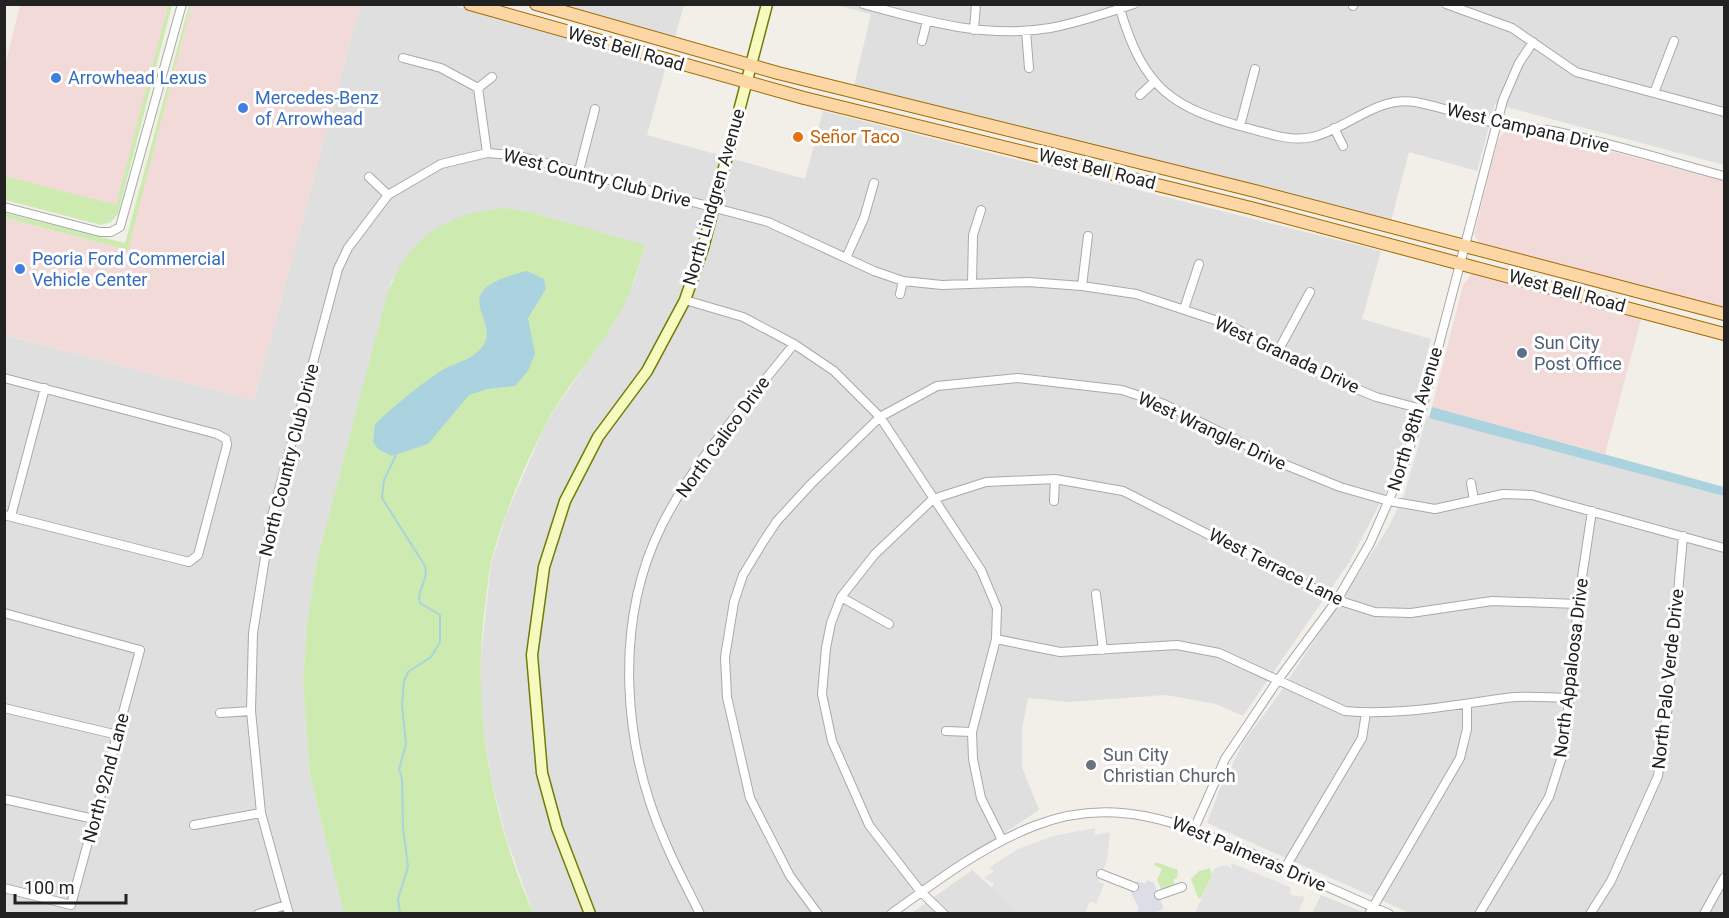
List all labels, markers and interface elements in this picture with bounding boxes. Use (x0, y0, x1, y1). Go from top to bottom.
street label: West Bell Road (565, 22, 687, 75)
place label: Arrowhead Lexus (68, 67, 207, 88)
marker: Arrowhead Lexus (49, 71, 63, 85)
place label: Mercedes-Benz of Arrowhead (255, 87, 379, 129)
street label: West Campana Drive (1445, 99, 1612, 156)
marker: Mercedes-Benz of Arrowhead (236, 101, 250, 115)
street label: North Lindgren Avenue (678, 106, 749, 288)
place label: Señor Taco (810, 126, 900, 147)
marker: Señor Taco (791, 130, 805, 144)
street label: West Country Club Drive (501, 144, 693, 211)
street label: West Bell Road (1036, 144, 1158, 193)
place label: Peoria Ford Commercial Vehicle Center (32, 248, 225, 290)
marker: Peoria Ford Commercial Vehicle Center (13, 262, 27, 276)
street label: West Bell Road (1506, 265, 1628, 316)
street label: West Granada Drive (1212, 312, 1363, 397)
place label: Sun City Post Office (1534, 332, 1622, 374)
street label: North 98th Avenue (1383, 344, 1446, 493)
marker: Sun City Post Office (1515, 346, 1529, 360)
street label: North Country Club Drive (254, 361, 323, 558)
street label: North Calico Drive (672, 372, 774, 501)
street label: West Wrangler Drive (1135, 387, 1290, 474)
street label: West Terrace Lane (1206, 524, 1347, 610)
street label: North Appaloosa Drive (1549, 577, 1592, 759)
street label: North Palo Verde Drive (1648, 588, 1687, 770)
street label: North 92nd Lane (78, 711, 133, 845)
place label: Sun City Christian Church (1103, 744, 1236, 786)
marker: Sun City Christian Church (1084, 758, 1098, 772)
street label: West Palmeras Drive (1169, 812, 1329, 896)
scale bar (15, 867, 126, 905)
text: 100 m (24, 877, 75, 898)

